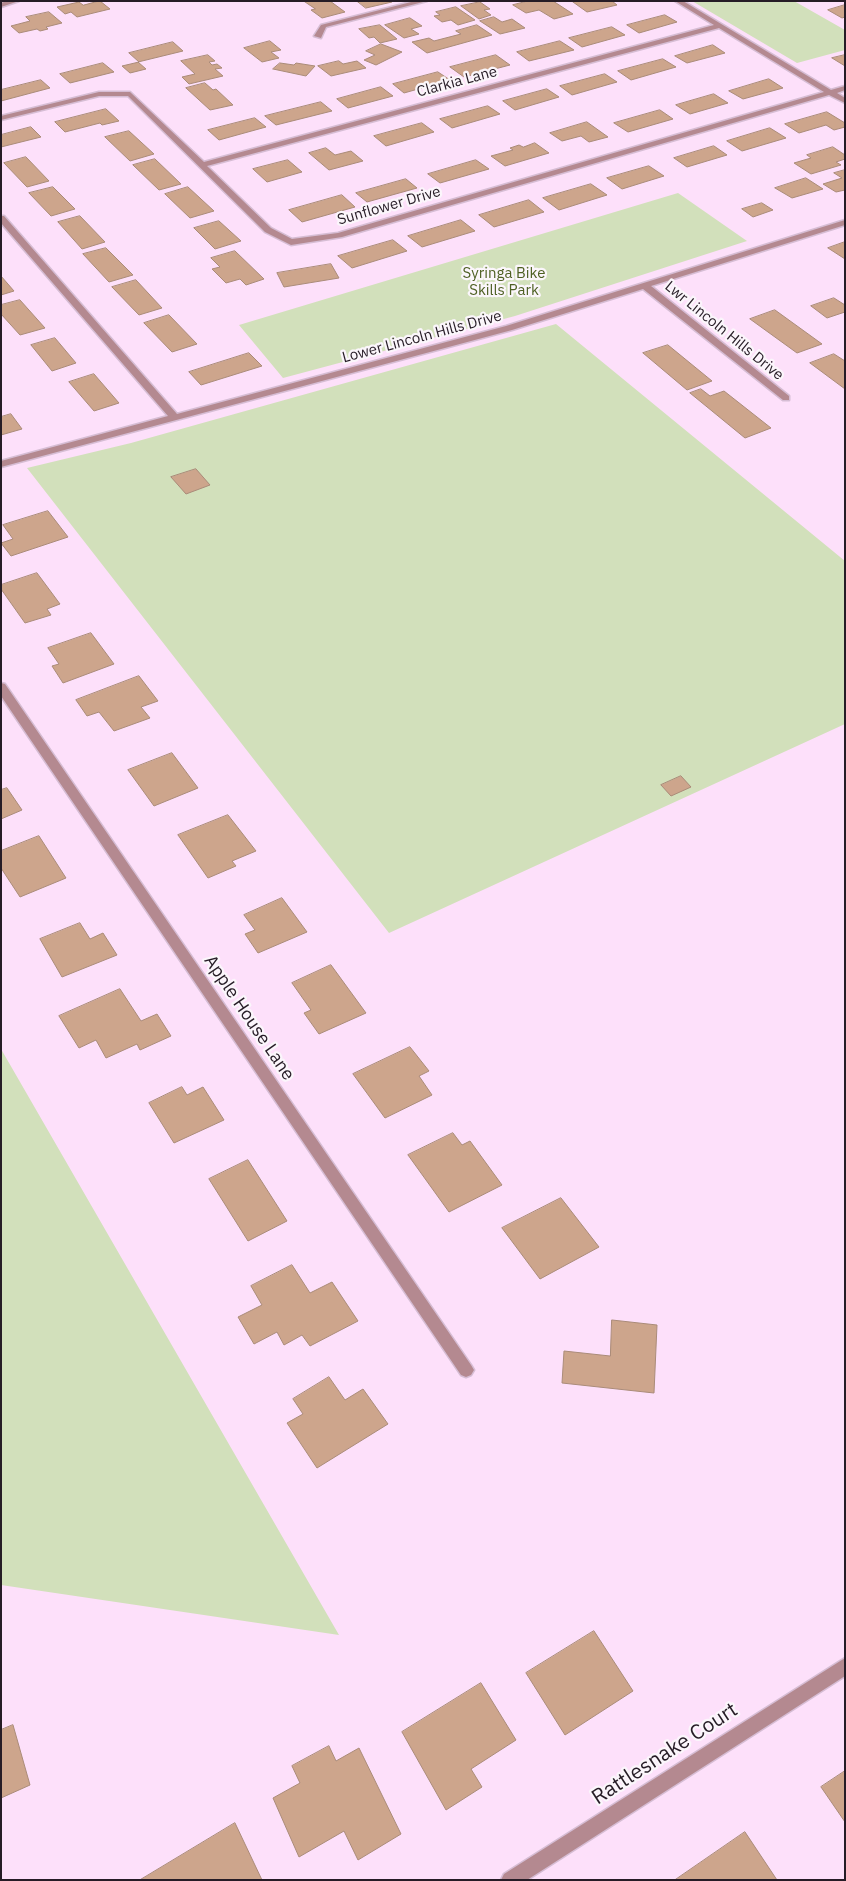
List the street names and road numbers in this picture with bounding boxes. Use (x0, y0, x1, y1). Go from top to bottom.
street label: Clarkia Lane (415, 63, 499, 101)
street label: Sunflower Drive (335, 183, 443, 229)
street label: Lwr Lincoln Hills Drive (661, 278, 787, 384)
street label: Lower Lincoln Hills Drive (340, 307, 504, 367)
street label: Apple House Lane (199, 951, 299, 1085)
street label: Rattlesnake Court (587, 1697, 743, 1811)

